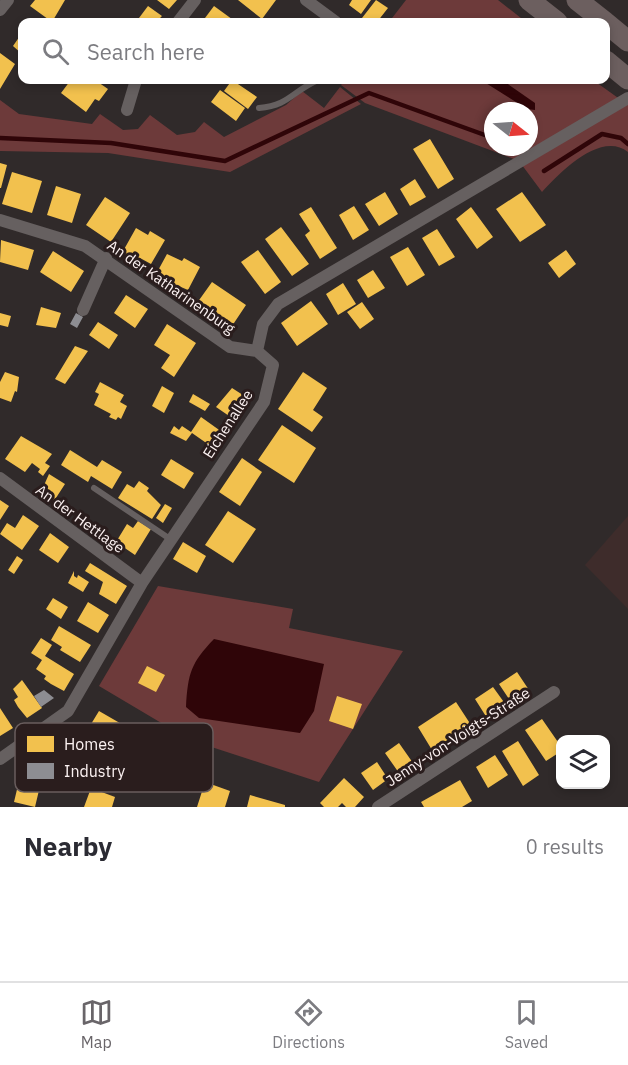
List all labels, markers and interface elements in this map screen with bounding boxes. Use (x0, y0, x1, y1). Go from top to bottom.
search box (18, 18, 610, 84)
icon: search (39, 35, 72, 68)
text: Search here (87, 37, 205, 66)
north arrow (484, 102, 538, 156)
street label: An der Katharinenburg (104, 235, 239, 338)
street label: Eichenallee (198, 386, 257, 462)
street label: An der Hettlage (32, 480, 128, 557)
street label: Jenny-von-Voigts-Straße (382, 683, 533, 790)
legend (15, 723, 213, 792)
text: Homes (64, 734, 115, 754)
map controls (556, 735, 610, 789)
button: layers (556, 735, 610, 789)
text: Industry (64, 761, 125, 781)
text: Nearby (24, 829, 112, 863)
text: 0 results (526, 833, 604, 860)
tab: Map (80, 996, 113, 1052)
tab: Directions (272, 996, 345, 1052)
tab: Saved (505, 996, 548, 1052)

